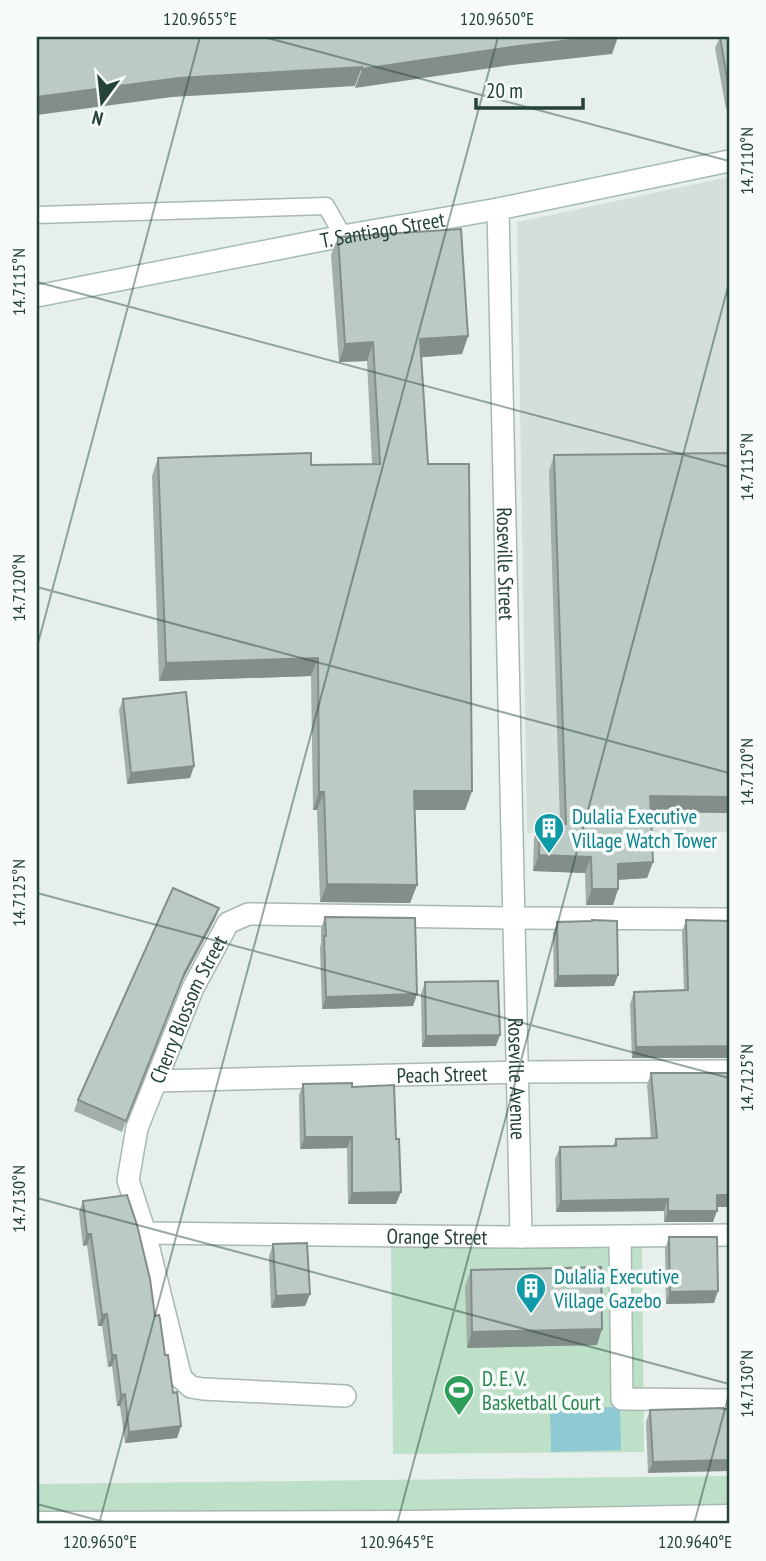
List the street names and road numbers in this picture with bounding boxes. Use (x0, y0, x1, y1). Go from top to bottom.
street label: T. Santiago Street (318, 205, 447, 254)
street label: Roseville Street (491, 507, 521, 621)
street label: Cherry Blossom Street (143, 930, 233, 1087)
street label: Roseville Avenue (503, 1017, 532, 1140)
street label: Peach Street (396, 1059, 488, 1089)
street label: Orange Street (386, 1222, 488, 1250)

